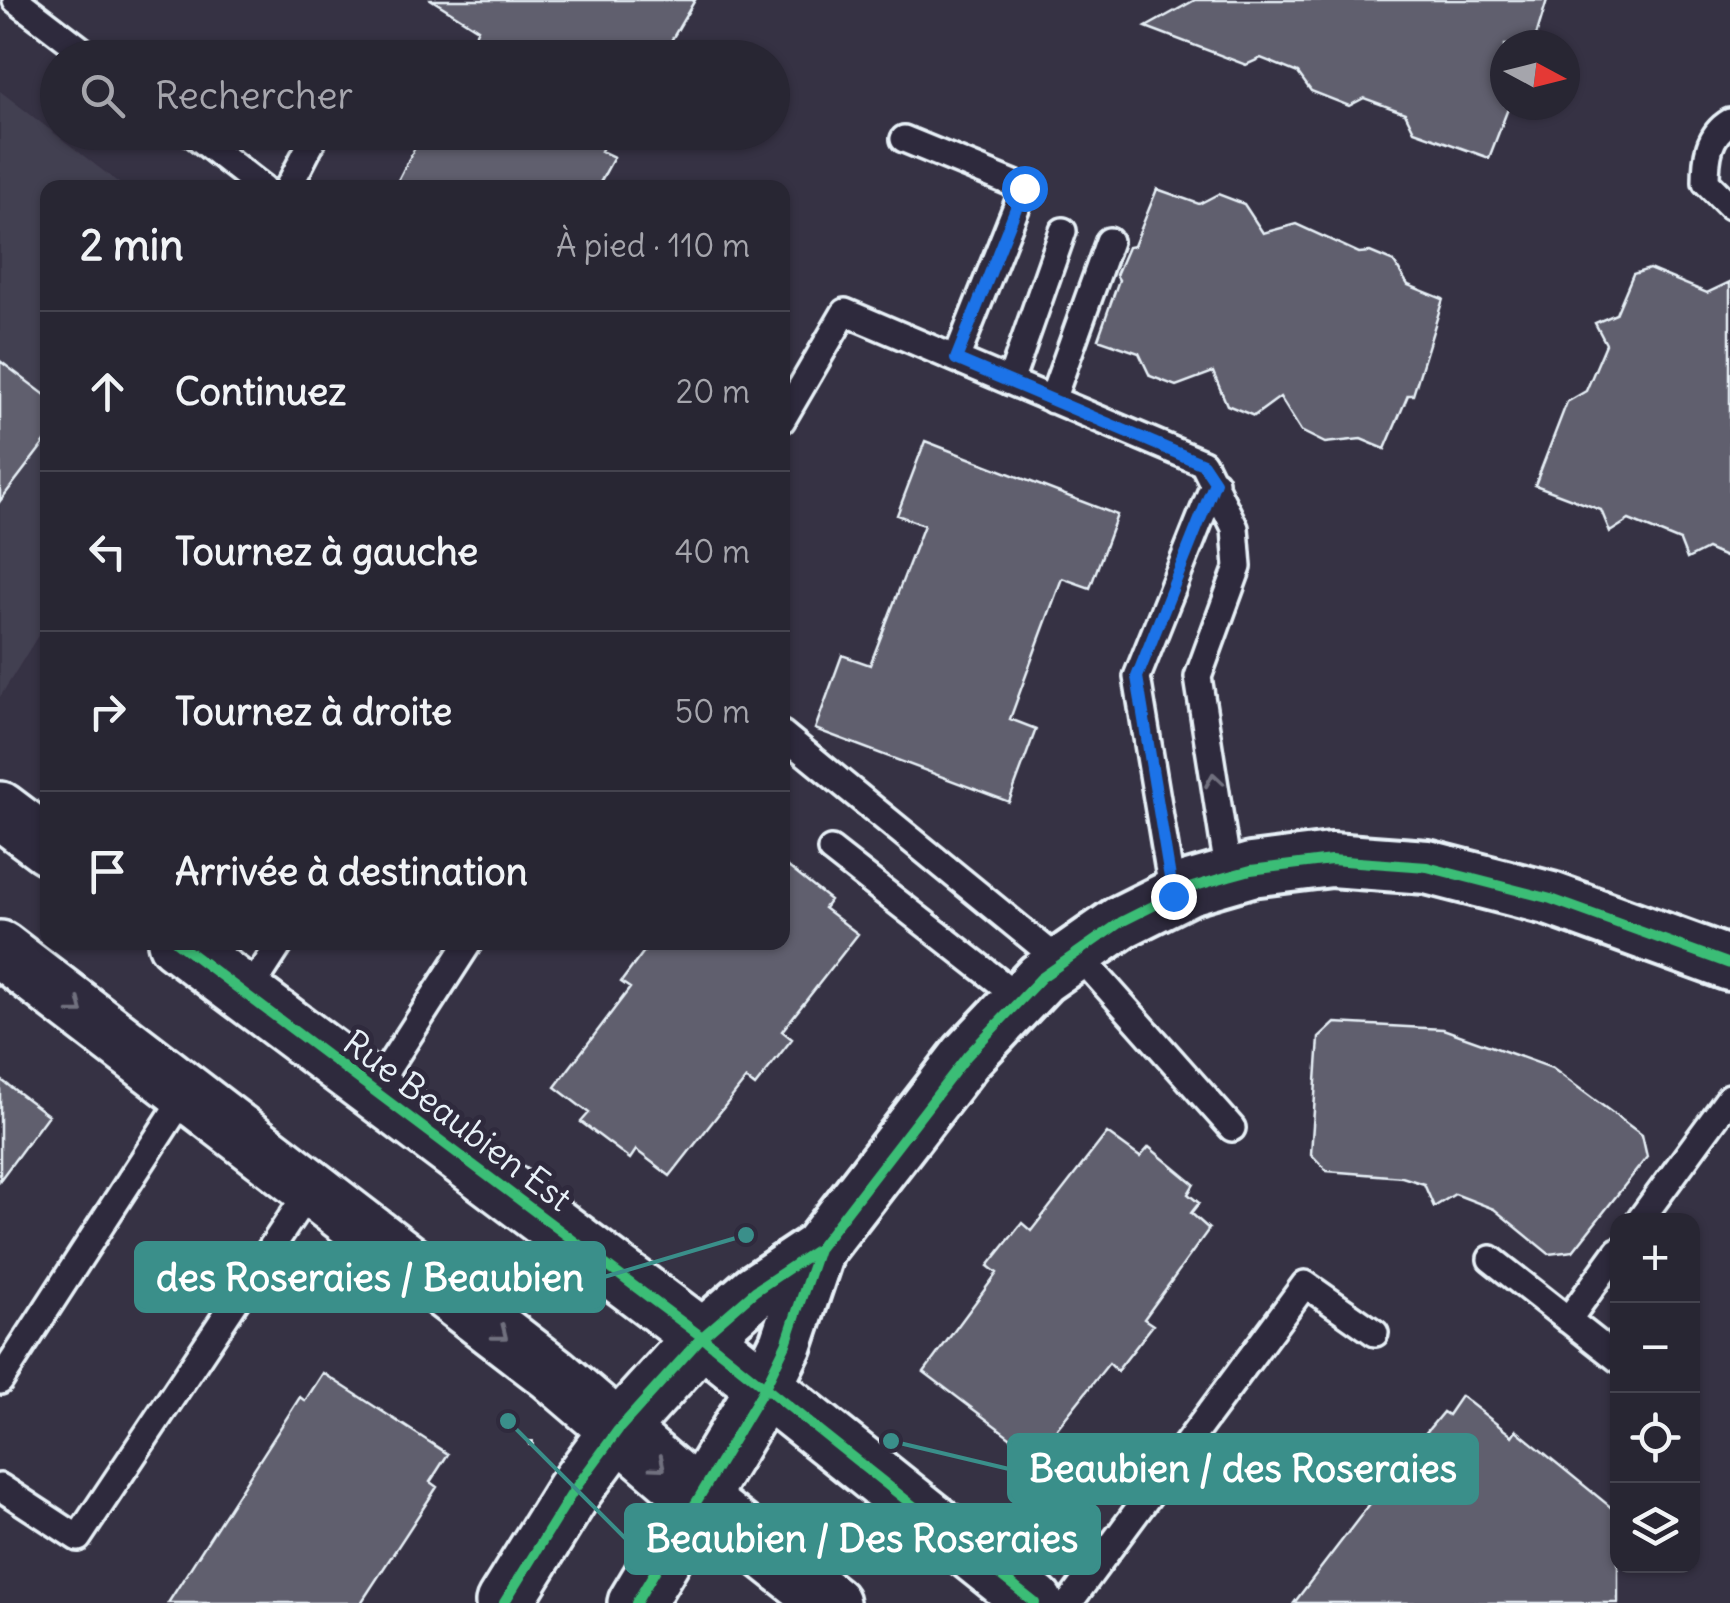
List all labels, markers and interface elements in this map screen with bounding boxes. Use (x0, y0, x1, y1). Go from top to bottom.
north arrow (1490, 30, 1580, 120)
search box (40, 40, 790, 150)
icon: search (75, 68, 130, 123)
text: Rechercher (155, 72, 353, 119)
route start (1002, 166, 1048, 212)
text: 2 min (80, 219, 184, 271)
text: À pied · 110 m (556, 225, 750, 266)
icon: ahead (80, 364, 135, 419)
text: Continuez (175, 368, 346, 415)
text: 20 m (676, 371, 750, 412)
icon: left (80, 524, 135, 579)
text: Tournez à gauche (175, 528, 478, 575)
text: 40 m (675, 531, 750, 572)
icon: right (80, 684, 135, 739)
text: Tournez à droite (175, 688, 452, 735)
text: 50 m (675, 691, 750, 732)
one-way arrow (1205, 771, 1226, 788)
icon: arrive (80, 844, 135, 899)
text: Arrivée à destination (175, 848, 528, 895)
route end (1151, 874, 1197, 920)
one-way arrow (66, 996, 84, 1014)
street label: Rue Beaubien Est (335, 1020, 581, 1220)
map controls (1610, 1213, 1700, 1573)
button: + (1610, 1213, 1700, 1303)
callout: des Roseraies / Beaubien (136, 1243, 604, 1311)
text: des Roseraies / Beaubien (156, 1254, 584, 1301)
button: − (1610, 1303, 1700, 1393)
one-way arrow (490, 1322, 508, 1340)
button: locate (1610, 1393, 1700, 1483)
callout: Beaubien / des Roseraies (1009, 1435, 1477, 1503)
text: Beaubien / des Roseraies (1029, 1445, 1457, 1492)
one-way arrow (647, 1454, 666, 1472)
button: layers (1610, 1483, 1700, 1573)
callout: Beaubien / Des Roseraies (626, 1505, 1099, 1573)
text: Beaubien / Des Roseraies (646, 1515, 1078, 1562)

